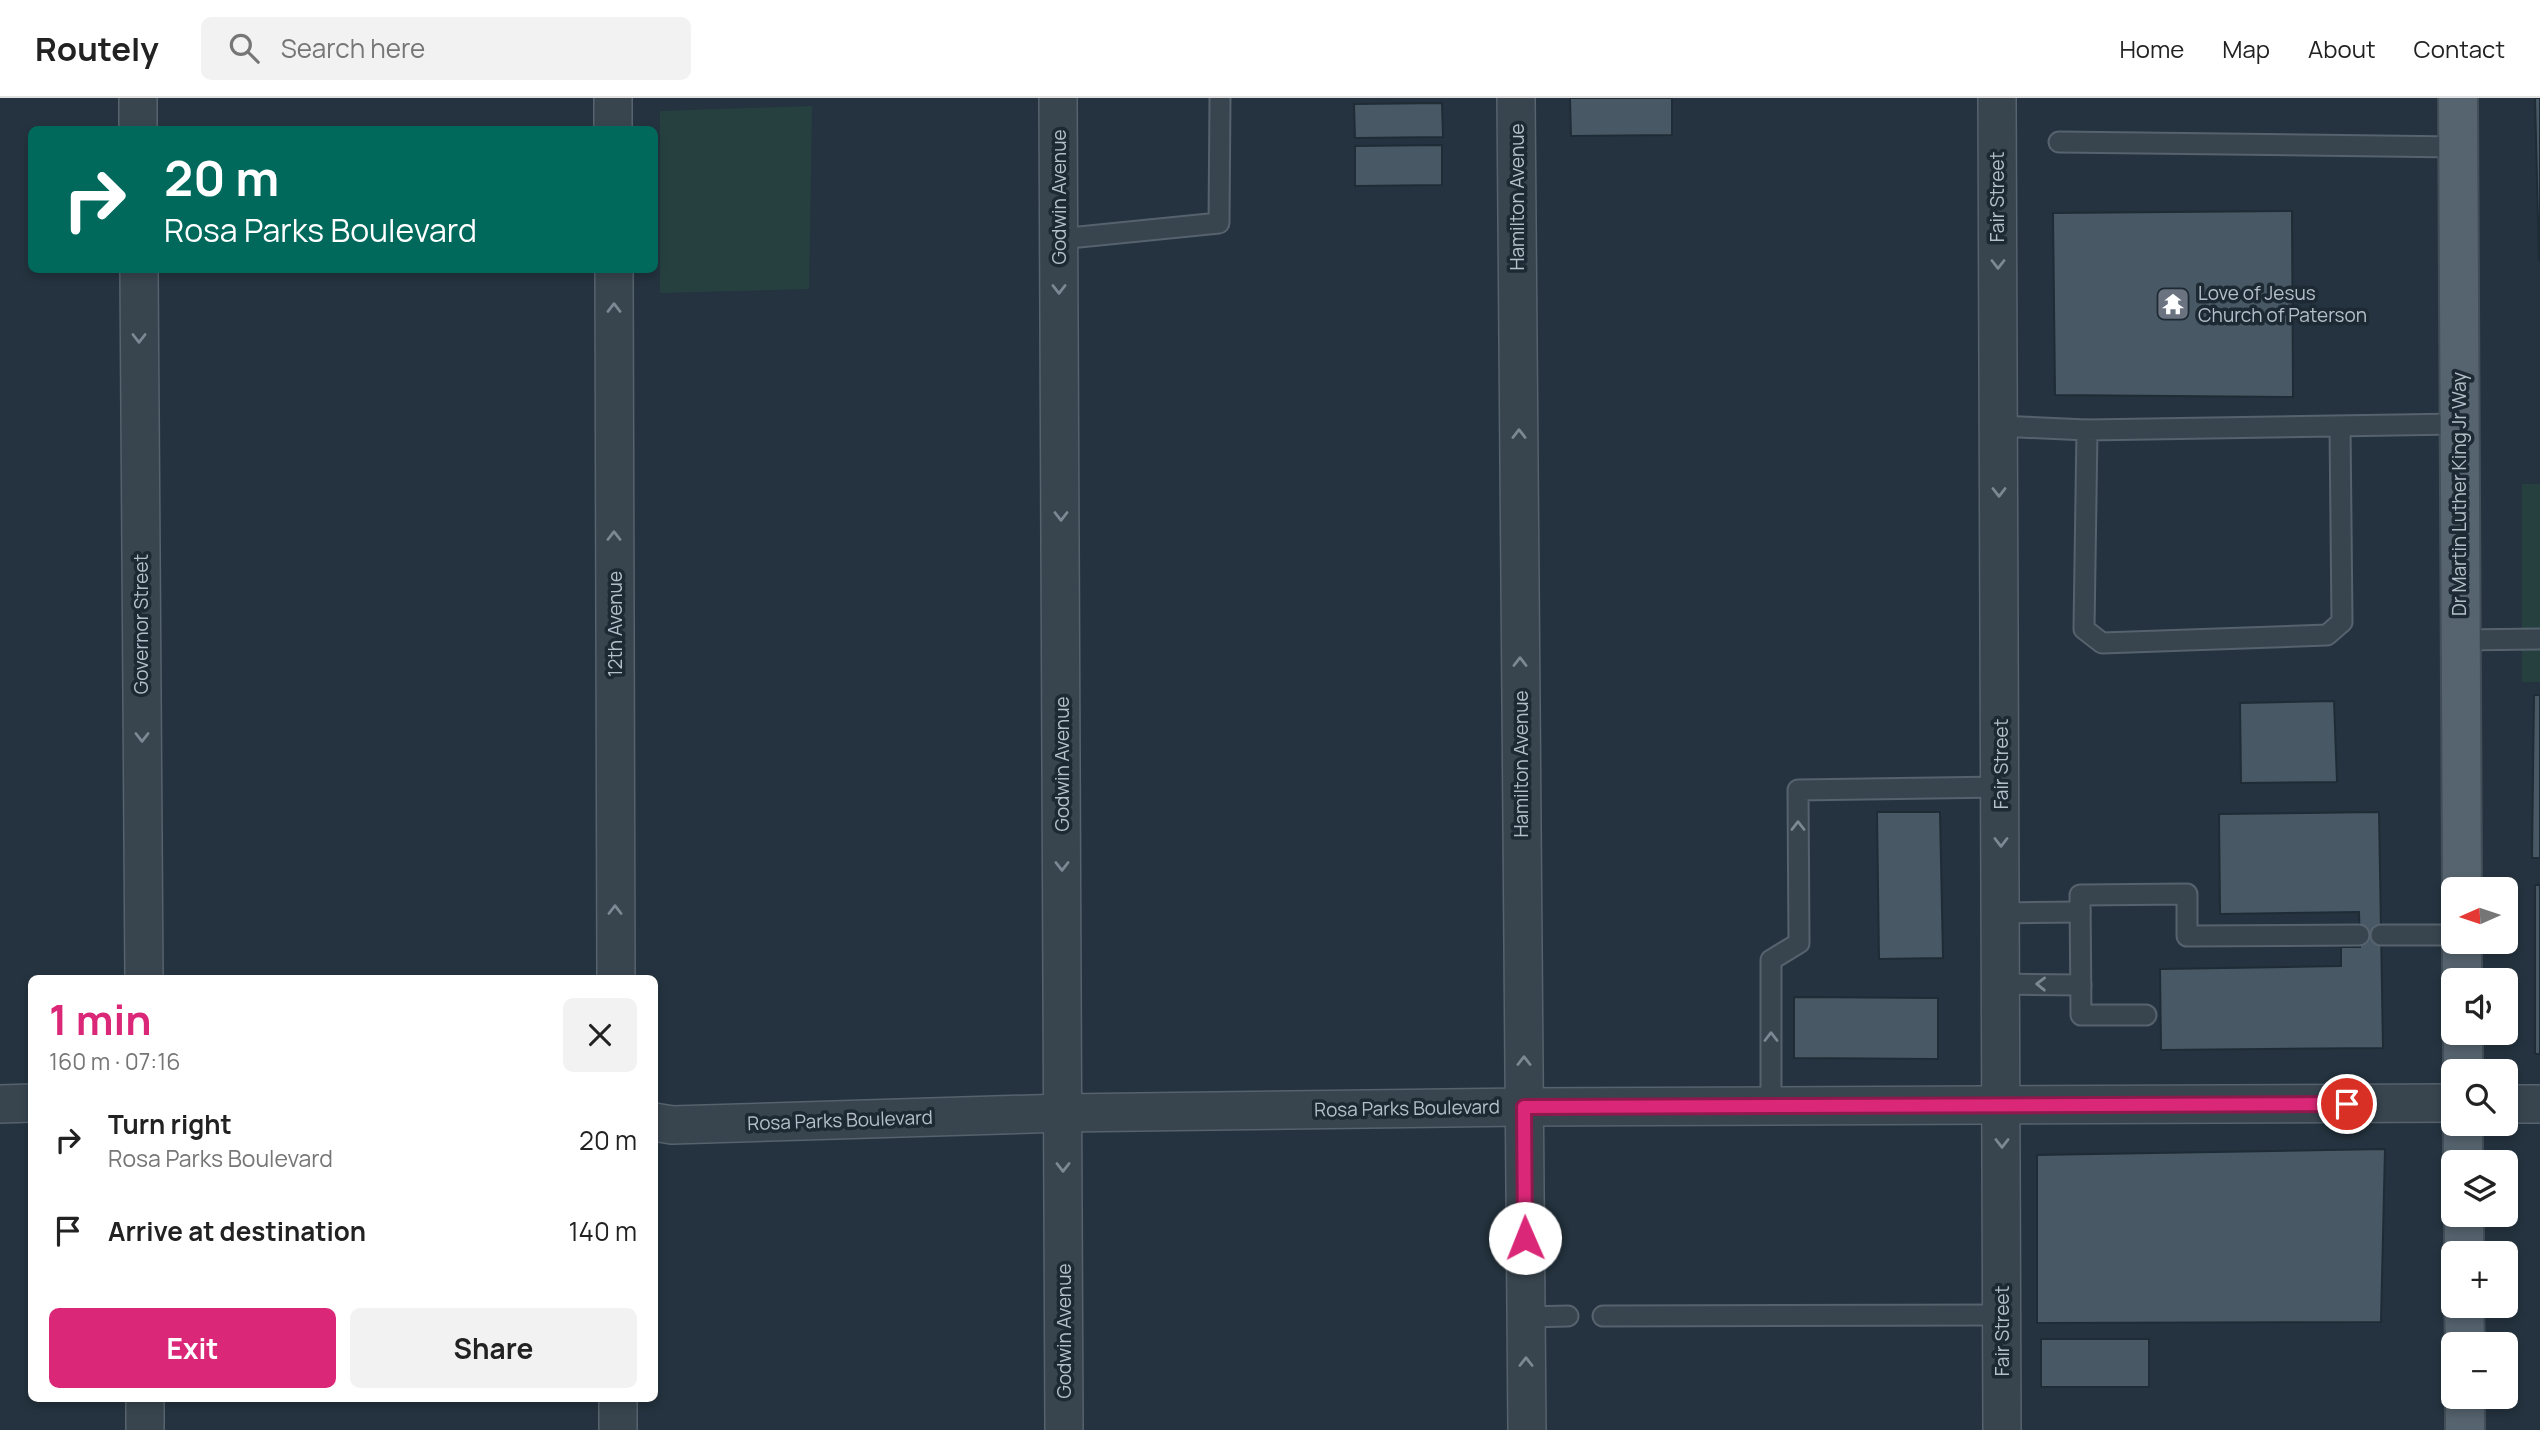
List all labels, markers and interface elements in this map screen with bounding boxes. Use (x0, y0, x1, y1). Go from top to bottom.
search box (201, 17, 691, 80)
text: Routely (35, 26, 159, 71)
icon: search (225, 29, 263, 67)
text: Search here (281, 30, 425, 66)
text: Home (2119, 32, 2184, 65)
text: Map (2222, 32, 2270, 65)
text: About (2308, 32, 2376, 65)
text: Contact (2414, 32, 2505, 65)
street label: Hamilton Avenue (1504, 123, 1530, 271)
street label: Godwin Avenue (1046, 129, 1072, 265)
text: 20 m (164, 144, 279, 211)
street label: Fair Street (1984, 152, 2010, 242)
icon: right (49, 154, 140, 245)
text: Rosa Parks Boulevard (164, 208, 477, 252)
one-way arrow (1990, 259, 2005, 270)
place label: Love of Jesus Church of Paterson (2198, 280, 2367, 328)
one-way arrow (1051, 284, 1067, 294)
temple icon: Love of Jesus Church of Paterson (2154, 285, 2192, 323)
one-way arrow (606, 302, 622, 313)
one-way arrow (131, 333, 147, 343)
street label: Dr Martin Luther King Jr Way (2446, 372, 2472, 616)
one-way arrow (1511, 429, 1527, 439)
one-way arrow (1991, 487, 2007, 497)
one-way arrow (1053, 511, 1068, 522)
one-way arrow (606, 530, 622, 540)
street label: Governor Street (128, 554, 154, 694)
street label: 12th Avenue (602, 571, 628, 677)
one-way arrow (1513, 656, 1528, 667)
street label: Hamilton Avenue (1508, 690, 1534, 838)
street label: Godwin Avenue (1049, 696, 1075, 832)
street label: Fair Street (1988, 719, 2014, 809)
one-way arrow (134, 732, 150, 742)
one-way arrow (1790, 820, 1806, 830)
one-way arrow (1993, 837, 2009, 847)
one-way arrow (1055, 861, 1070, 872)
north arrow (2441, 877, 2518, 954)
map controls (2441, 877, 2518, 1409)
one-way arrow (607, 904, 623, 915)
button: sound (2441, 968, 2518, 1045)
one-way arrow (2036, 976, 2046, 992)
text: 1 min (49, 990, 152, 1048)
button: close (563, 998, 637, 1072)
one-way arrow (1763, 1032, 1779, 1042)
text: 160 m · 07:16 (49, 1045, 180, 1077)
one-way arrow (1516, 1055, 1531, 1066)
button: search (2441, 1059, 2518, 1136)
pin (2317, 1074, 2377, 1134)
icon: arrive (2328, 1085, 2366, 1123)
street label: Rosa Parks Boulevard (1314, 1093, 1500, 1123)
street label: Rosa Parks Boulevard (747, 1104, 933, 1136)
text: Turn right (108, 1106, 232, 1142)
icon: right (49, 1121, 87, 1159)
text: 20 m (579, 1122, 637, 1158)
one-way arrow (1994, 1138, 2010, 1148)
text: Rosa Parks Boulevard (108, 1142, 333, 1174)
button: layers (2441, 1150, 2518, 1227)
one-way arrow (1055, 1162, 1071, 1173)
position arrow (1488, 1201, 1562, 1275)
icon: arrive (49, 1212, 87, 1250)
text: Arrive at destination (108, 1213, 366, 1249)
text: 140 m (568, 1213, 637, 1249)
button: + (2441, 1241, 2518, 1318)
street label: Godwin Avenue (1051, 1263, 1077, 1399)
street label: Fair Street (1989, 1286, 2015, 1376)
button: Exit (49, 1308, 336, 1388)
button: Share (350, 1308, 637, 1388)
button: − (2441, 1332, 2518, 1409)
one-way arrow (1518, 1356, 1534, 1367)

